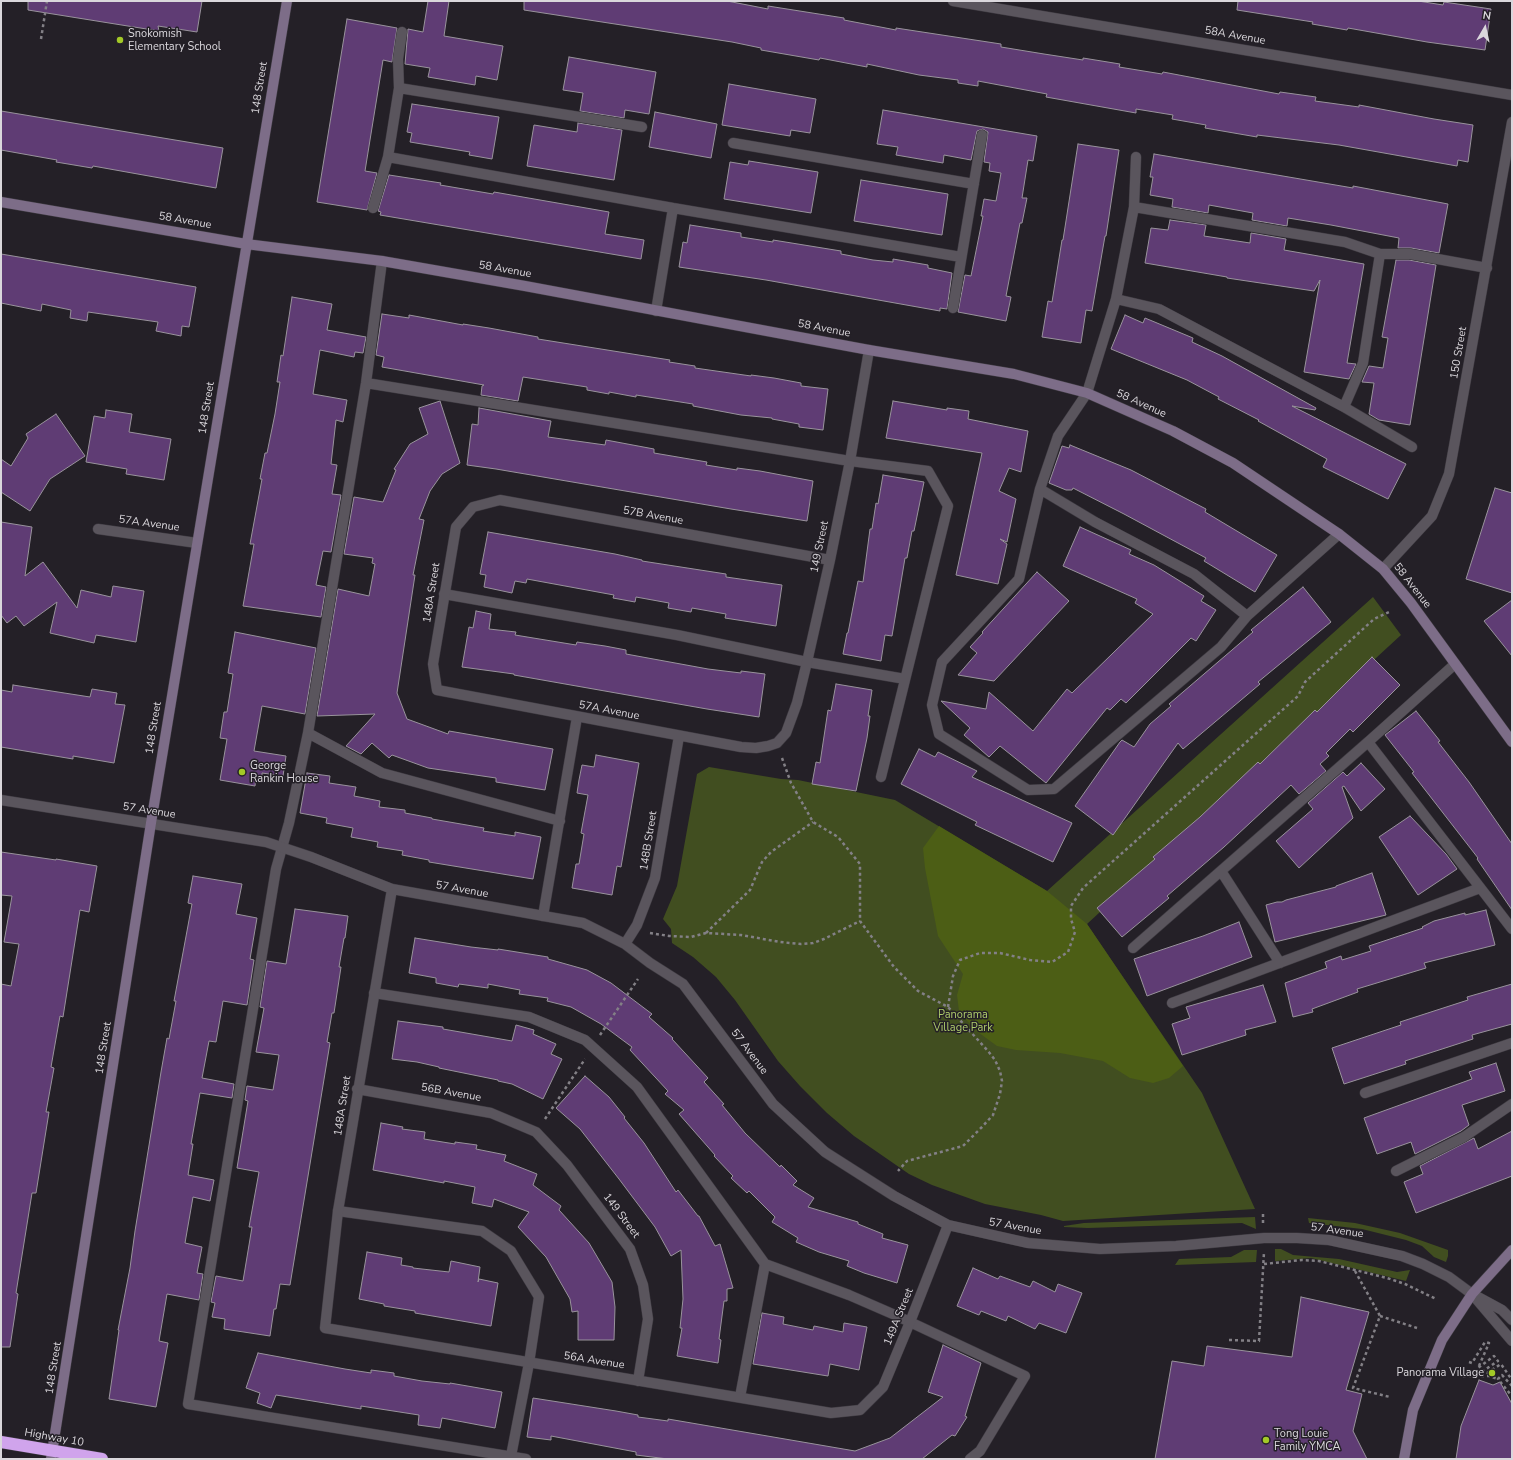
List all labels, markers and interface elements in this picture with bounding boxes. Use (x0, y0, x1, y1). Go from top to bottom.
north arrow (1465, 8, 1505, 48)
text: N (1482, 8, 1492, 24)
street label: 58A Avenue (1204, 24, 1266, 48)
place label: Snokomish Elementary School (128, 27, 221, 53)
marker: Snokomish Elementary School (115, 35, 125, 45)
street label: 148 Street (249, 61, 271, 115)
street label: 58 Avenue (158, 210, 212, 232)
street label: 58 Avenue (478, 259, 532, 281)
street label: 58 Avenue (797, 317, 851, 341)
street label: 150 Street (1448, 326, 1470, 380)
street label: 148 Street (196, 381, 218, 435)
street label: 58 Avenue (1114, 387, 1168, 421)
street label: 57B Avenue (622, 504, 684, 528)
street label: 57A Avenue (118, 513, 180, 535)
street label: 149 Street (808, 520, 832, 574)
street label: 58 Avenue (1390, 561, 1434, 611)
street label: 148A Street (421, 562, 443, 624)
street label: 57A Avenue (578, 699, 640, 723)
street label: 148 Street (143, 701, 165, 755)
place label: George Rankin House (250, 759, 318, 785)
marker: George Rankin House (237, 767, 247, 777)
street label: 57 Avenue (122, 800, 176, 822)
street label: 148B Street (638, 810, 660, 872)
street label: 57 Avenue (435, 879, 489, 901)
park label: Panorama Village Park (933, 1008, 993, 1034)
street label: 148 Street (93, 1021, 115, 1075)
street label: 57 Avenue (728, 1027, 770, 1077)
street label: 148A Street (332, 1075, 354, 1137)
street label: 56B Avenue (420, 1081, 482, 1105)
street label: 149 Street (600, 1191, 642, 1241)
street label: 57 Avenue (988, 1216, 1042, 1238)
street label: 57 Avenue (1310, 1221, 1364, 1241)
street label: 149A Street (882, 1286, 916, 1348)
street label: 148 Street (43, 1341, 65, 1395)
street label: 56A Avenue (563, 1350, 625, 1372)
place label: Panorama Village (1397, 1366, 1484, 1380)
marker: Panorama Village (1487, 1368, 1497, 1378)
street label: Highway 10 (23, 1426, 85, 1450)
place label: Tong Louie Family YMCA (1274, 1427, 1341, 1453)
marker: Tong Louie Family YMCA (1261, 1435, 1271, 1445)

